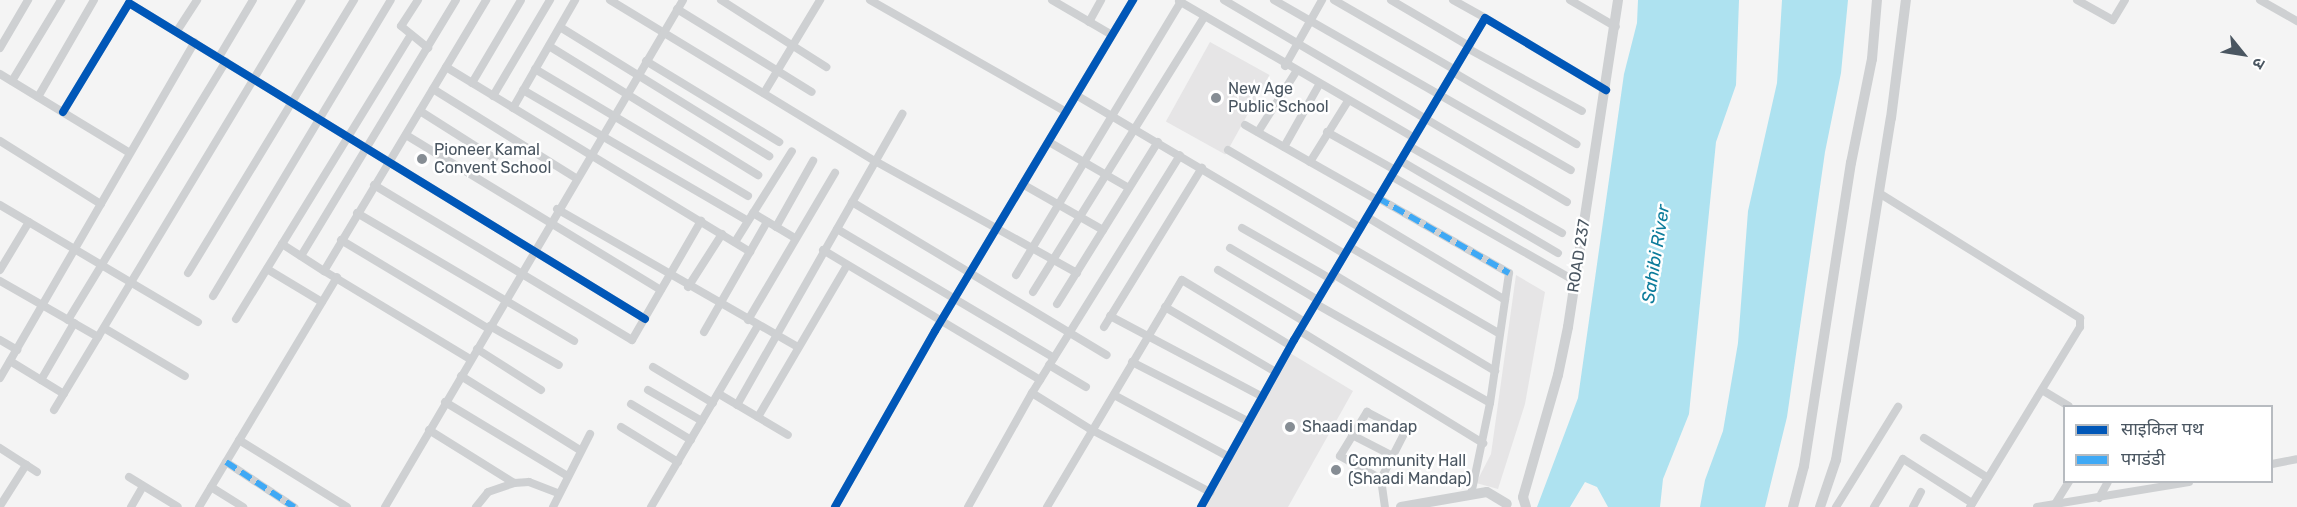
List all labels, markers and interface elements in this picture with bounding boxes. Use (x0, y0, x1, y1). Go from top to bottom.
north arrow (2213, 24, 2273, 84)
text: उ (2248, 54, 2270, 72)
place label: New Age Public School (1228, 79, 1329, 117)
marker: New Age Public School (1209, 91, 1223, 105)
place label: Pioneer Kamal Convent School (434, 140, 551, 178)
marker: Pioneer Kamal Convent School (415, 152, 429, 166)
water label: Sahibi River (1638, 203, 1674, 305)
street label: ROAD 237 (1564, 218, 1594, 294)
legend (2063, 405, 2273, 483)
place label: Shaadi mandap (1302, 417, 1417, 437)
text: साइकिल पथ (2121, 418, 2204, 440)
marker: Shaadi mandap (1283, 420, 1297, 434)
text: पगडंडी (2121, 448, 2165, 470)
place label: Community Hall (Shaadi Mandap) (1348, 451, 1472, 489)
marker: Community Hall (Shaadi Mandap) (1329, 463, 1343, 477)

